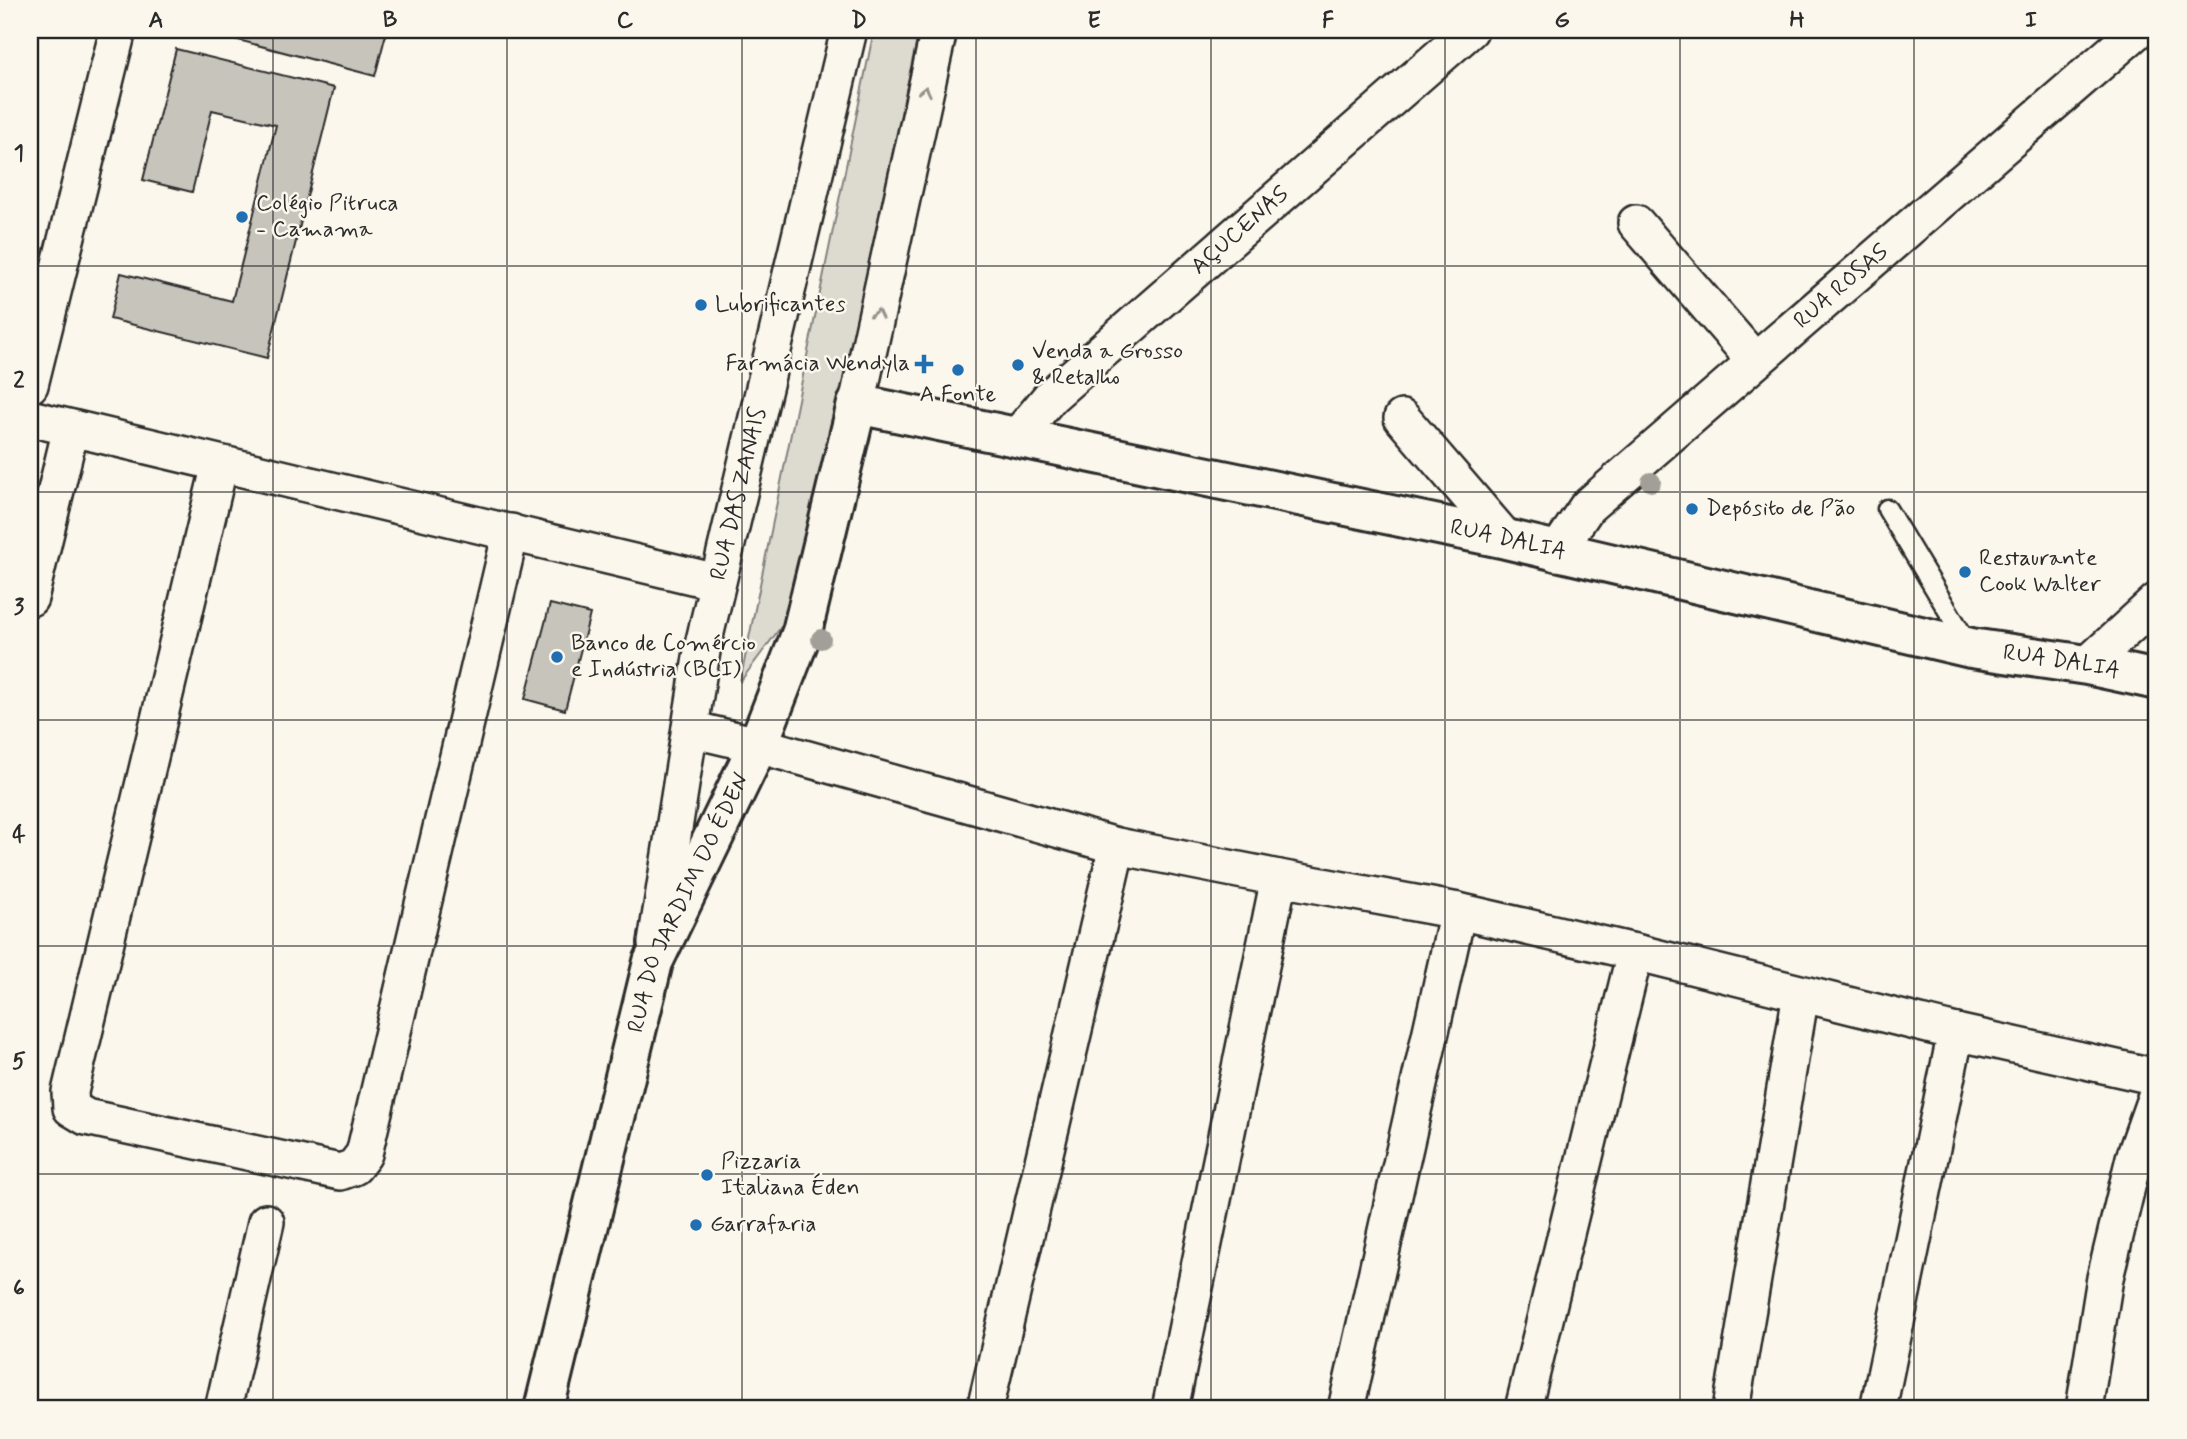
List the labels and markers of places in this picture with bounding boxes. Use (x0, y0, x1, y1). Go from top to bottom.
place label: Colégio Pitruca - Camama (256, 189, 399, 245)
marker: Colégio Pitruca - Camama (234, 209, 250, 225)
place label: Lubrificantes (715, 290, 846, 320)
marker: Lubrificantes (693, 297, 709, 313)
place label: Venda a Grosso & Retalho (1032, 337, 1183, 393)
place label: Farmácia Wendyla (725, 349, 910, 379)
marker: Farmácia Wendyla (916, 356, 932, 372)
marker: Venda a Grosso & Retalho (1010, 357, 1026, 373)
marker: A Fonte (950, 362, 966, 378)
place label: A Fonte (920, 380, 997, 410)
place label: Depósito de Pão (1706, 494, 1855, 524)
marker: Depósito de Pão (1684, 501, 1700, 517)
place label: Restaurante Cook Walter (1979, 544, 2101, 600)
marker: Restaurante Cook Walter (1957, 564, 1973, 580)
place label: Banco de Comércio e Indústria (BCI) (571, 629, 756, 685)
marker: Banco de Comércio e Indústria (BCI) (549, 649, 565, 665)
place label: Pizzaria Italiana Éden (721, 1147, 860, 1203)
marker: Pizzaria Italiana Éden (699, 1167, 715, 1183)
place label: Garrafaria (710, 1210, 817, 1240)
marker: Garrafaria (688, 1217, 704, 1233)

